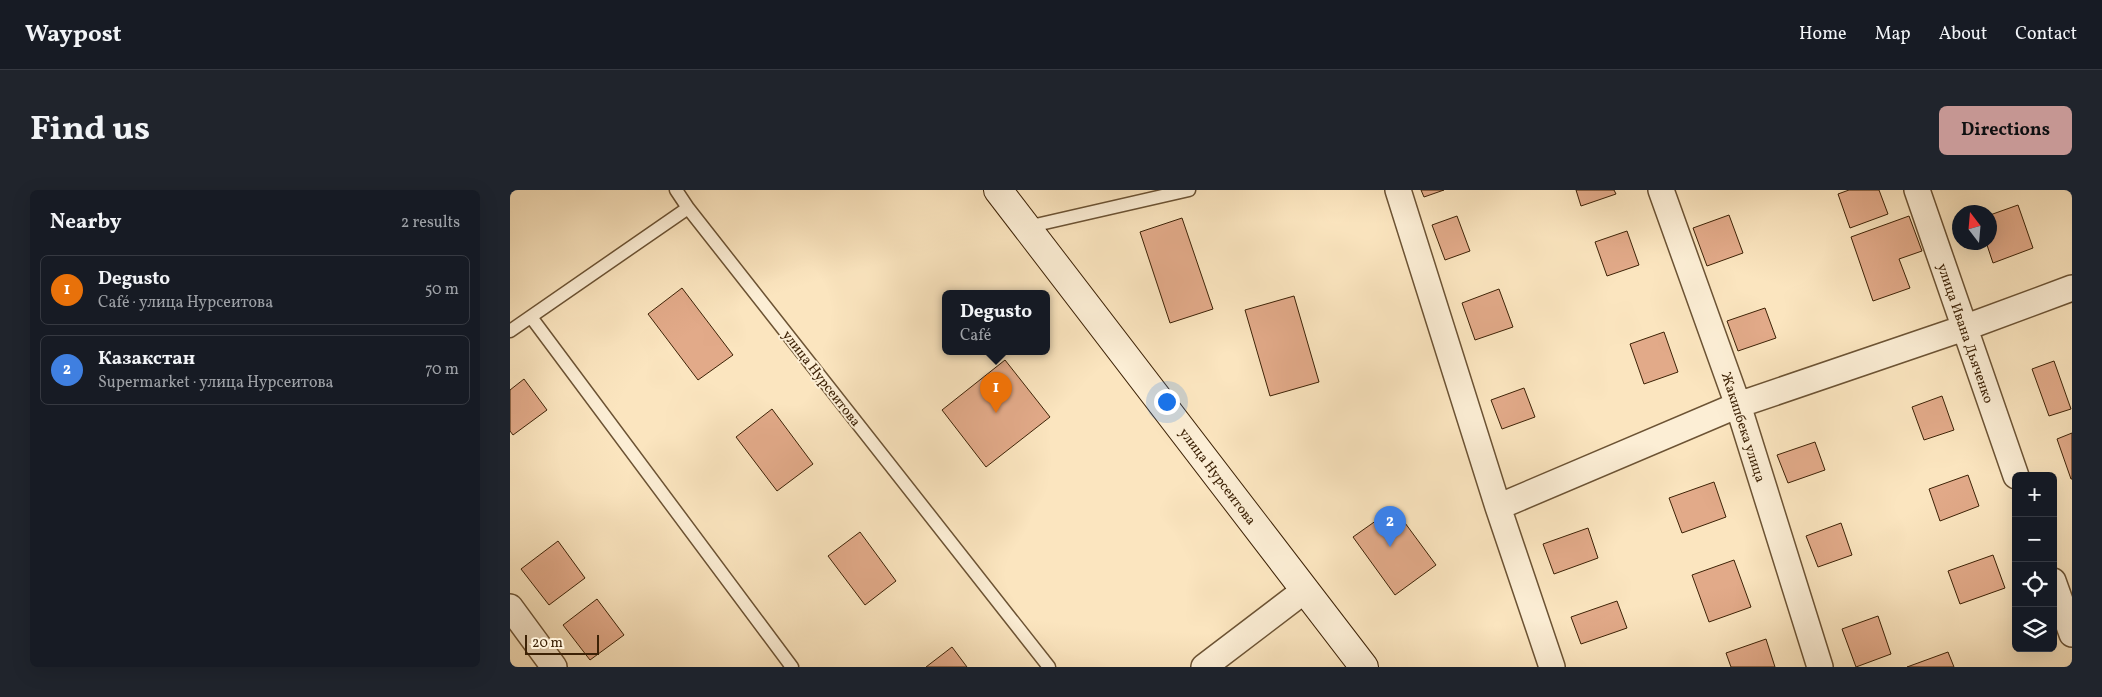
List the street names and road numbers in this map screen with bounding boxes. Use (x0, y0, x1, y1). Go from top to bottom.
street label: улица Ивана Дьяченко (1932, 261, 1997, 406)
street label: улица Нурсеитова (777, 327, 864, 431)
street label: Жакипбека улица (1716, 370, 1769, 485)
street label: улица Нурсеитова (1174, 424, 1260, 530)

